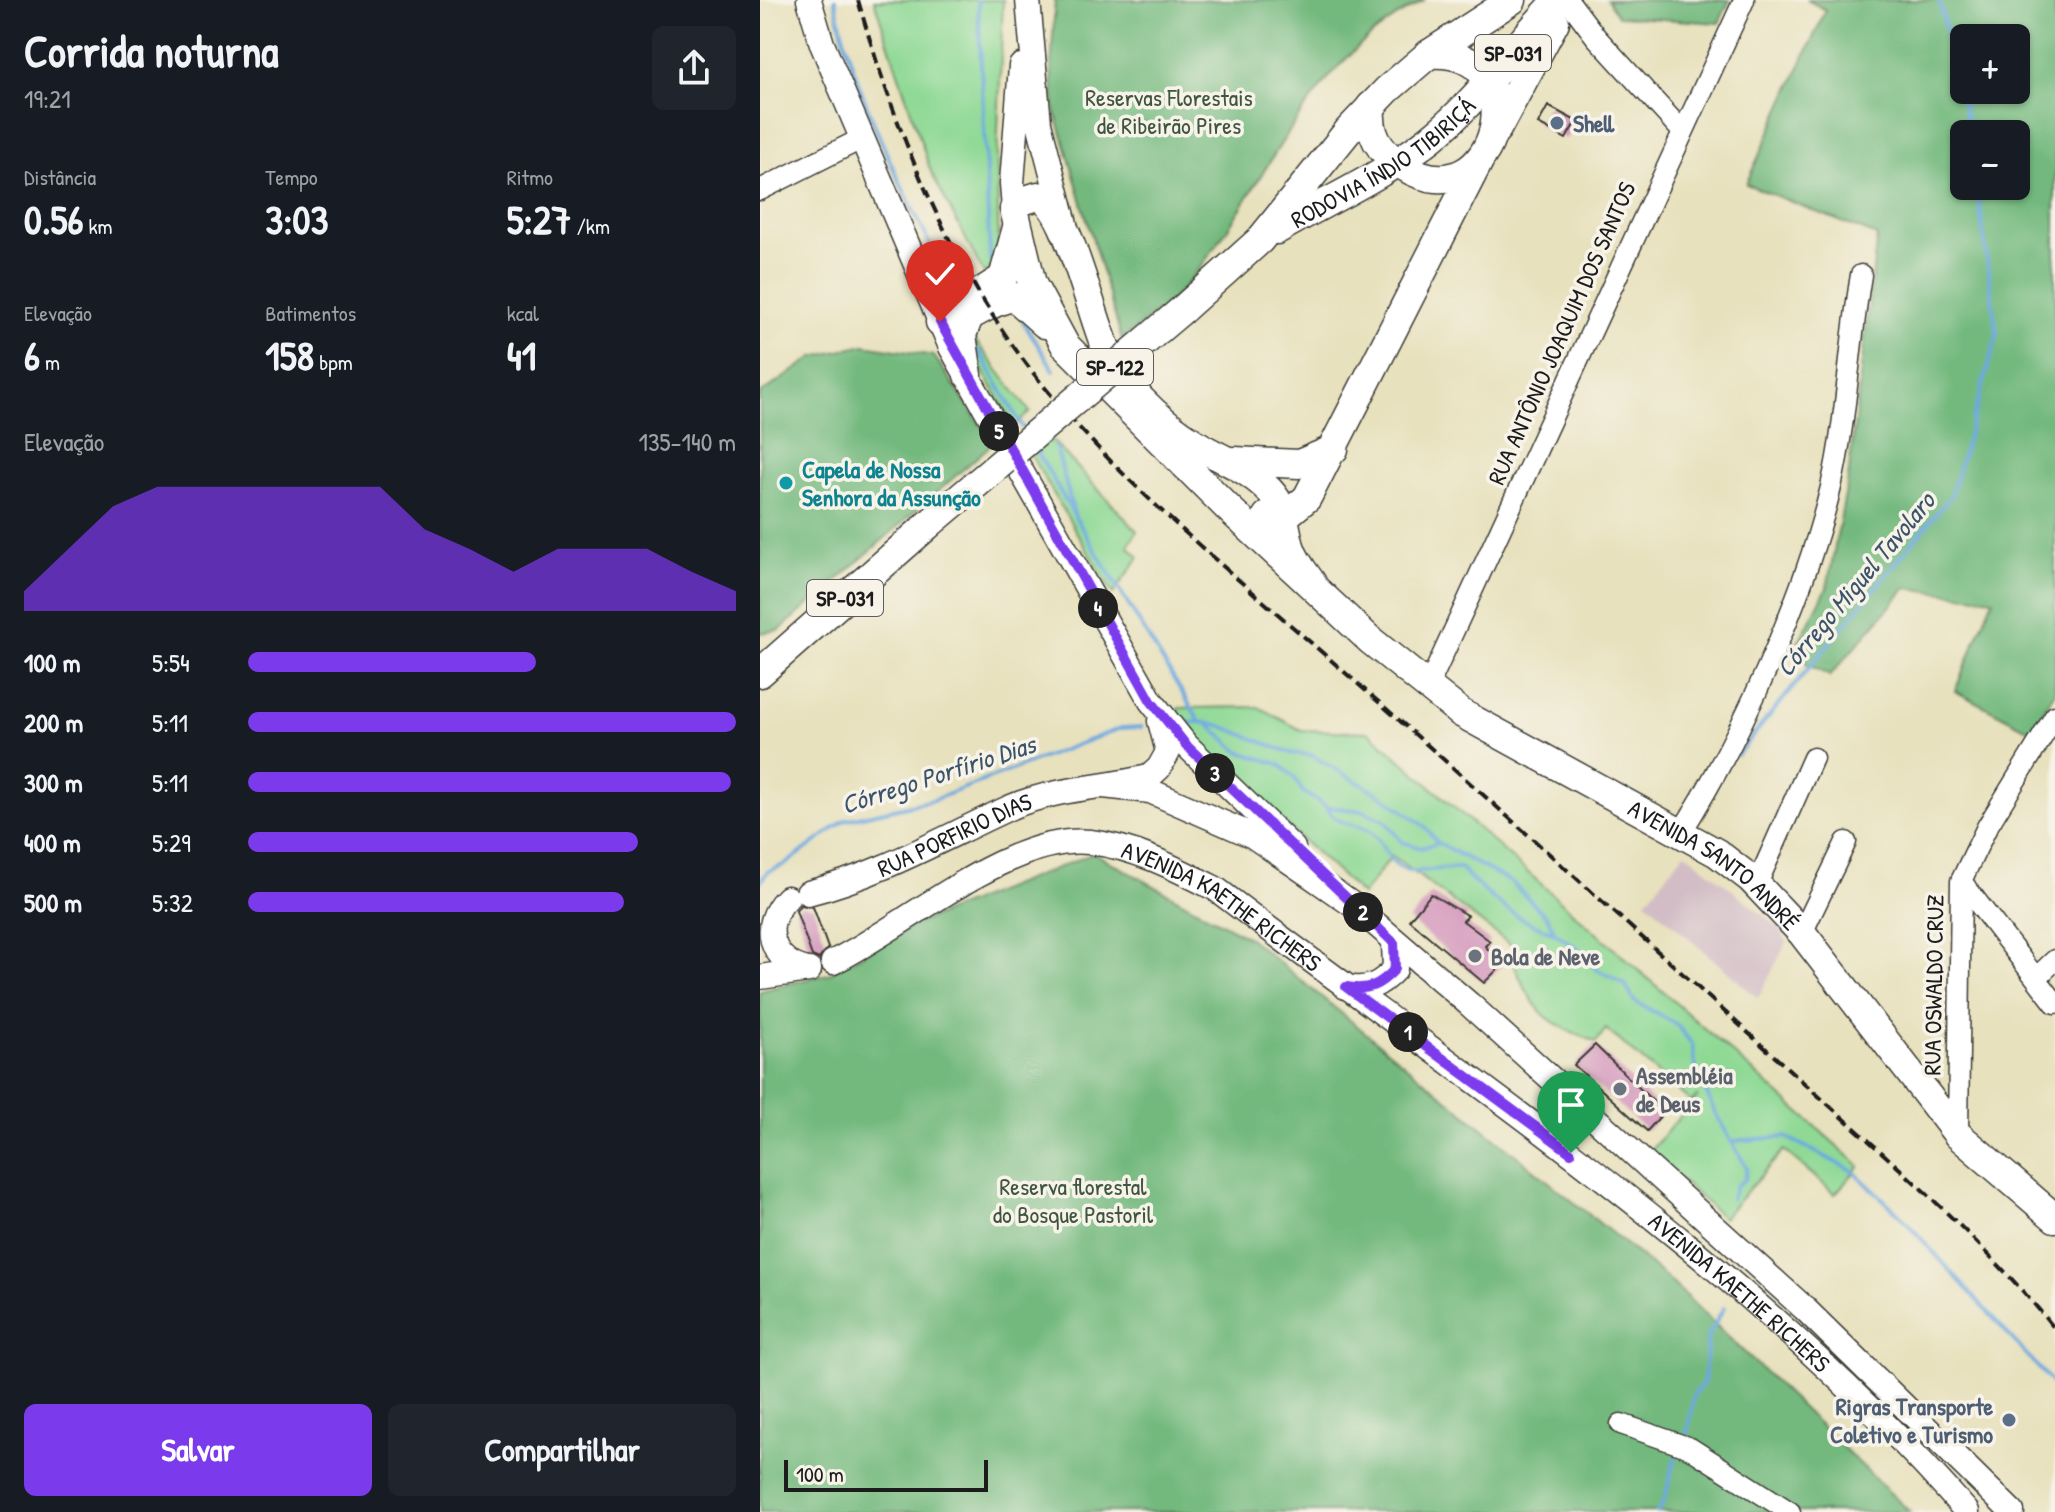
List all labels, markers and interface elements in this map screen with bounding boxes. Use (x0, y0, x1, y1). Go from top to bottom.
text: Corrida noturna (24, 21, 279, 81)
map controls (1950, 24, 2030, 200)
button: + (1950, 24, 2030, 104)
button: share (652, 26, 736, 110)
road number: SP-031 (1475, 35, 1551, 71)
text: 19:21 (24, 81, 71, 116)
park label: Reservas Florestais de Ribeirão Pires (1085, 81, 1253, 141)
street label: RODOVIA ÍNDIO TIBIRIÇÁ (1285, 90, 1482, 235)
place label: Shell (1573, 107, 1615, 139)
marker: Shell (1548, 114, 1566, 132)
button: − (1950, 120, 2030, 200)
text: Distância (24, 162, 96, 192)
text: Tempo (265, 162, 318, 192)
text: Ritmo (507, 162, 553, 192)
street label: RUA ANTÔNIO JOAQUIM DOS SANTOS (1480, 177, 1642, 489)
text: 0.56 (24, 192, 83, 246)
text: 3:03 (265, 192, 328, 246)
text: 5:27 (507, 192, 571, 246)
text: km (83, 211, 113, 241)
text: /km (571, 211, 610, 241)
pin (906, 240, 974, 322)
icon: check (918, 252, 962, 296)
text: Elevação (24, 298, 92, 328)
text: Batimentos (265, 298, 356, 328)
text: kcal (507, 298, 539, 328)
text: 6 (24, 328, 40, 382)
text: 158 (265, 328, 314, 382)
text: 41 (507, 328, 536, 382)
text: m (40, 347, 60, 377)
text: bpm (314, 347, 353, 377)
road number: SP-122 (1077, 349, 1153, 385)
pin: 5 (979, 411, 1019, 451)
text: 5 (994, 416, 1004, 446)
text: Elevação (24, 424, 104, 459)
text: 135–140 m (638, 424, 736, 459)
place label: Capela de Nossa Senhora da Assunção (802, 453, 981, 513)
marker: Capela de Nossa Senhora da Assunção (777, 474, 795, 492)
water label: Córrego Miguel Tavolaro (1768, 483, 1945, 684)
road number: SP-031 (807, 580, 883, 616)
pin: 4 (1078, 588, 1118, 628)
text: 4 (1094, 593, 1102, 623)
text: 100 m (24, 645, 80, 680)
text: 5:54 (152, 645, 190, 680)
text: 200 m (24, 705, 83, 740)
text: 5:11 (152, 705, 188, 740)
water label: Córrego Porfírio Dias (837, 726, 1042, 823)
pin: 3 (1195, 753, 1235, 793)
text: 3 (1210, 758, 1220, 788)
text: 300 m (24, 765, 83, 800)
text: 5:11 (152, 765, 188, 800)
street label: RUA PORFIRIO DIAS (872, 785, 1036, 884)
street label: AVENIDA SANTO ANDRÉ (1623, 792, 1807, 937)
text: 400 m (24, 825, 81, 860)
text: 5:29 (152, 825, 191, 860)
street label: AVENIDA KAETHE RICHERS (1118, 833, 1328, 979)
text: 500 m (24, 885, 82, 920)
text: 5:32 (152, 885, 193, 920)
pin: 2 (1343, 892, 1383, 932)
street label: RUA OSWALDO CRUZ (1915, 894, 1951, 1076)
text: 2 (1358, 897, 1368, 927)
place label: Bola de Neve (1491, 940, 1601, 972)
marker: Bola de Neve (1466, 947, 1484, 965)
pin: 1 (1388, 1012, 1428, 1052)
text: 1 (1404, 1017, 1412, 1047)
place label: Assembléia de Deus (1636, 1059, 1733, 1119)
pin (1537, 1071, 1605, 1153)
marker: Assembléia de Deus (1611, 1080, 1629, 1098)
icon: arrive (1549, 1083, 1593, 1127)
park label: Reserva florestal do Bosque Pastoril (993, 1170, 1154, 1230)
street label: AVENIDA KAETHE RICHERS (1642, 1205, 1837, 1379)
place label: Rigras Transporte Coletivo e Turismo (1830, 1390, 1993, 1450)
button: Salvar (24, 1404, 372, 1496)
button: Compartilhar (388, 1404, 736, 1496)
marker: Rigras Transporte Coletivo e Turismo (2000, 1411, 2018, 1429)
scale bar (784, 1456, 988, 1492)
text: 100 m (796, 1459, 844, 1489)

